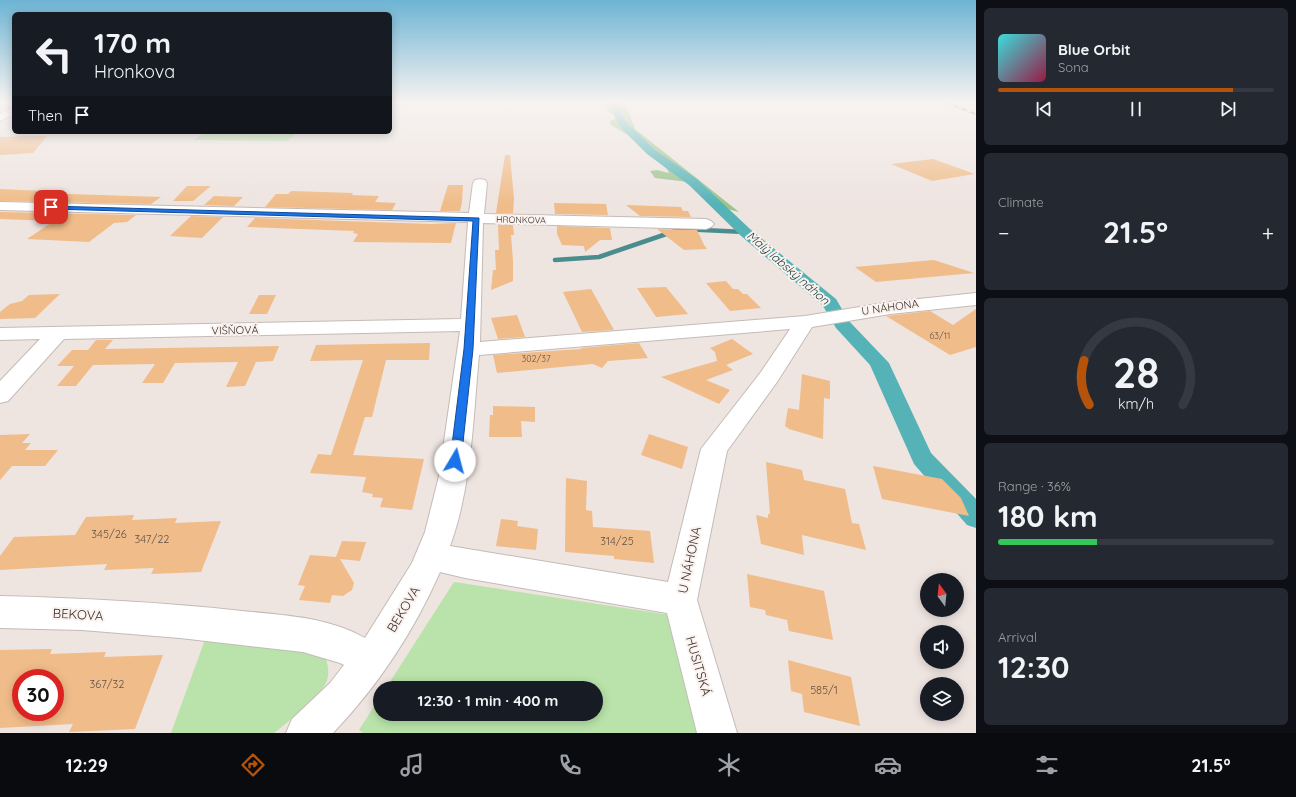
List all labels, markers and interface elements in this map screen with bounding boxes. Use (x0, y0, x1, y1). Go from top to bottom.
text: 170 m (94, 25, 171, 60)
icon: left (28, 28, 80, 80)
text: Blue Orbit (1058, 40, 1131, 59)
text: Sona (1058, 59, 1089, 75)
text: Hronkova (94, 60, 175, 83)
icon: previous (1033, 98, 1055, 120)
icon: pause (1125, 98, 1147, 120)
icon: next (1217, 98, 1239, 120)
icon: arrive (71, 104, 93, 126)
text: Then (28, 106, 63, 125)
pin (34, 190, 68, 224)
text: Climate (998, 194, 1044, 210)
icon: arrive (40, 196, 62, 218)
text: 21.5° (1103, 213, 1168, 251)
street label: HRONKOVA (496, 214, 546, 225)
text: − (998, 219, 1009, 247)
text: + (1262, 219, 1274, 247)
water label: Malý labský náhon (744, 228, 833, 308)
street label: U NÁHONA (861, 296, 919, 318)
street label: VIŠŇOVÁ (211, 323, 259, 337)
house number: 63/11 (930, 330, 950, 341)
text: 28 (1113, 345, 1159, 397)
house number: 302/37 (521, 353, 551, 364)
text: km/h (1118, 394, 1154, 412)
position arrow (434, 440, 476, 482)
text: Range · 36% (998, 478, 1071, 494)
text: 180 km (998, 497, 1098, 535)
street label: U NÁHONA (674, 525, 704, 595)
house number: 345/26 (91, 527, 127, 541)
house number: 347/22 (135, 532, 169, 546)
house number: 314/25 (600, 534, 634, 548)
north arrow (920, 573, 964, 617)
map controls (920, 573, 964, 721)
street label: BEKOVA (383, 583, 423, 635)
street label: BEKOVA (52, 605, 104, 623)
button: sound (920, 625, 964, 669)
text: Arrival (998, 629, 1037, 645)
street label: HUSITSKÁ (683, 634, 715, 698)
text: 12:30 (998, 648, 1069, 686)
speed limit sign: 30 (12, 669, 64, 721)
house number: 367/32 (90, 677, 124, 691)
button: layers (920, 677, 964, 721)
house number: 585/1 (810, 683, 838, 697)
text: 12:30 · 1 min · 400 m (418, 691, 558, 710)
icon: directions (239, 751, 267, 779)
icon: music (398, 751, 426, 779)
icon: phone (556, 751, 584, 779)
icon: climate (715, 751, 743, 779)
icon: car (874, 751, 902, 779)
icon: filters (1033, 751, 1061, 779)
text: 12:29 (65, 754, 108, 777)
text: 21.5° (1191, 754, 1231, 777)

